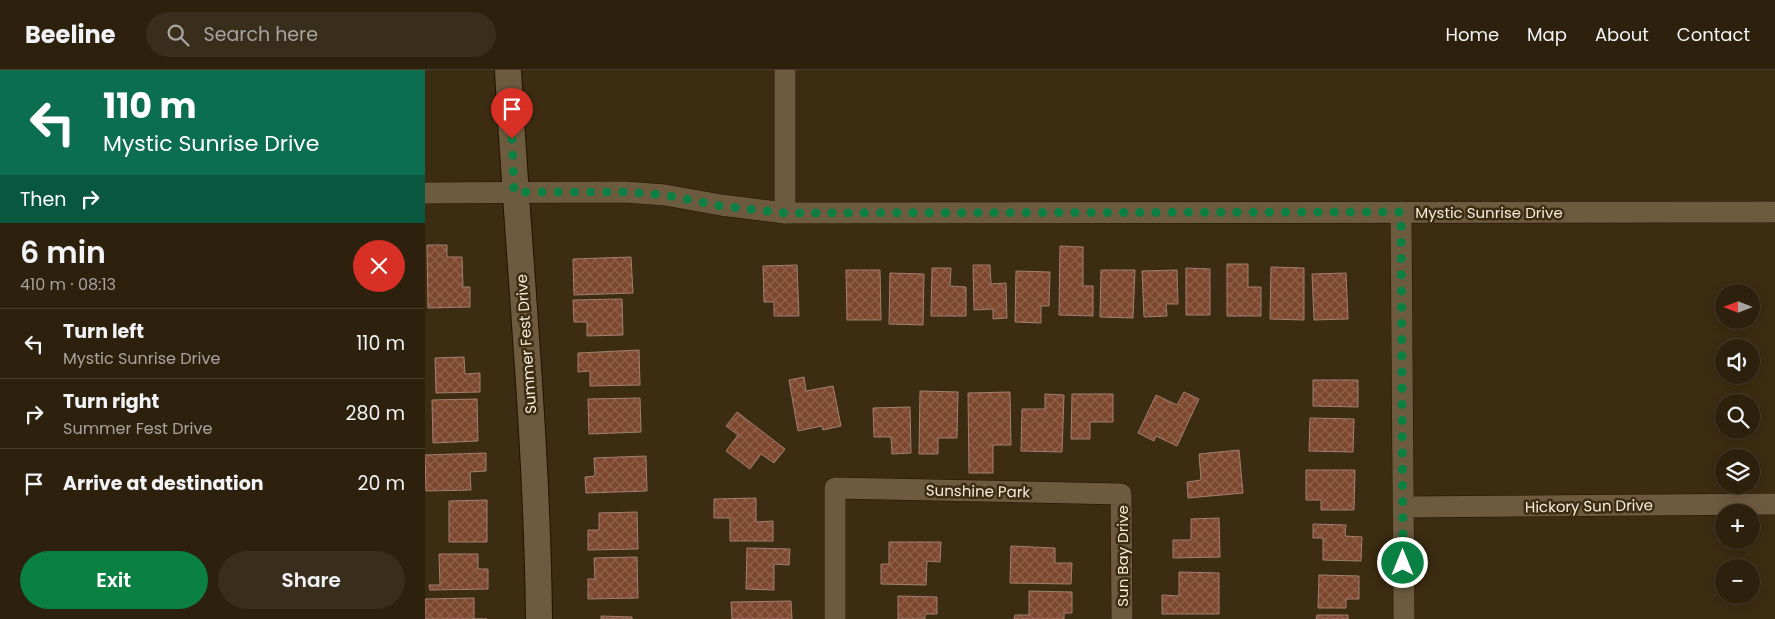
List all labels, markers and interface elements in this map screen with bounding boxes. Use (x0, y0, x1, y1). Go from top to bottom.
search box (146, 12, 496, 57)
text: Beeline (25, 18, 116, 51)
icon: search (164, 21, 192, 49)
text: Search here (204, 21, 318, 48)
text: Home (1445, 22, 1499, 47)
text: Map (1527, 22, 1567, 47)
text: About (1595, 22, 1649, 47)
text: Contact (1677, 22, 1750, 47)
text: 110 m (103, 81, 197, 130)
pin (491, 88, 533, 139)
icon: left (20, 90, 85, 155)
icon: arrive (498, 95, 526, 123)
text: Mystic Sunrise Drive (103, 128, 319, 159)
icon: right (76, 185, 104, 213)
text: Then (20, 186, 66, 213)
street label: Mystic Sunrise Drive (1415, 202, 1563, 223)
text: 6 min (20, 231, 106, 274)
button: close (353, 240, 405, 292)
text: 410 m · 08:13 (20, 273, 116, 296)
street label: Summer Fest Drive (511, 273, 541, 415)
north arrow (1715, 284, 1760, 329)
map controls (1715, 284, 1760, 604)
text: Turn left (63, 318, 144, 345)
icon: left (20, 330, 48, 358)
text: 110 m (356, 330, 405, 357)
button: sound (1715, 339, 1760, 384)
text: Mystic Sunrise Drive (63, 347, 220, 370)
text: Turn right (63, 388, 159, 415)
button: search (1715, 394, 1760, 439)
icon: right (20, 400, 48, 428)
text: 280 m (346, 400, 405, 427)
text: Summer Fest Drive (63, 417, 212, 440)
button: layers (1715, 449, 1760, 494)
icon: arrive (20, 470, 48, 498)
text: Arrive at destination (63, 470, 264, 497)
text: 20 m (357, 470, 405, 497)
street label: Sunshine Park (926, 480, 1031, 502)
street label: Hickory Sun Drive (1525, 494, 1653, 518)
button: + (1715, 504, 1760, 549)
street label: Sun Bay Drive (1112, 505, 1133, 607)
position arrow (1376, 536, 1428, 588)
button: Exit (20, 551, 208, 609)
button: Share (218, 551, 405, 609)
button: − (1715, 559, 1760, 604)

